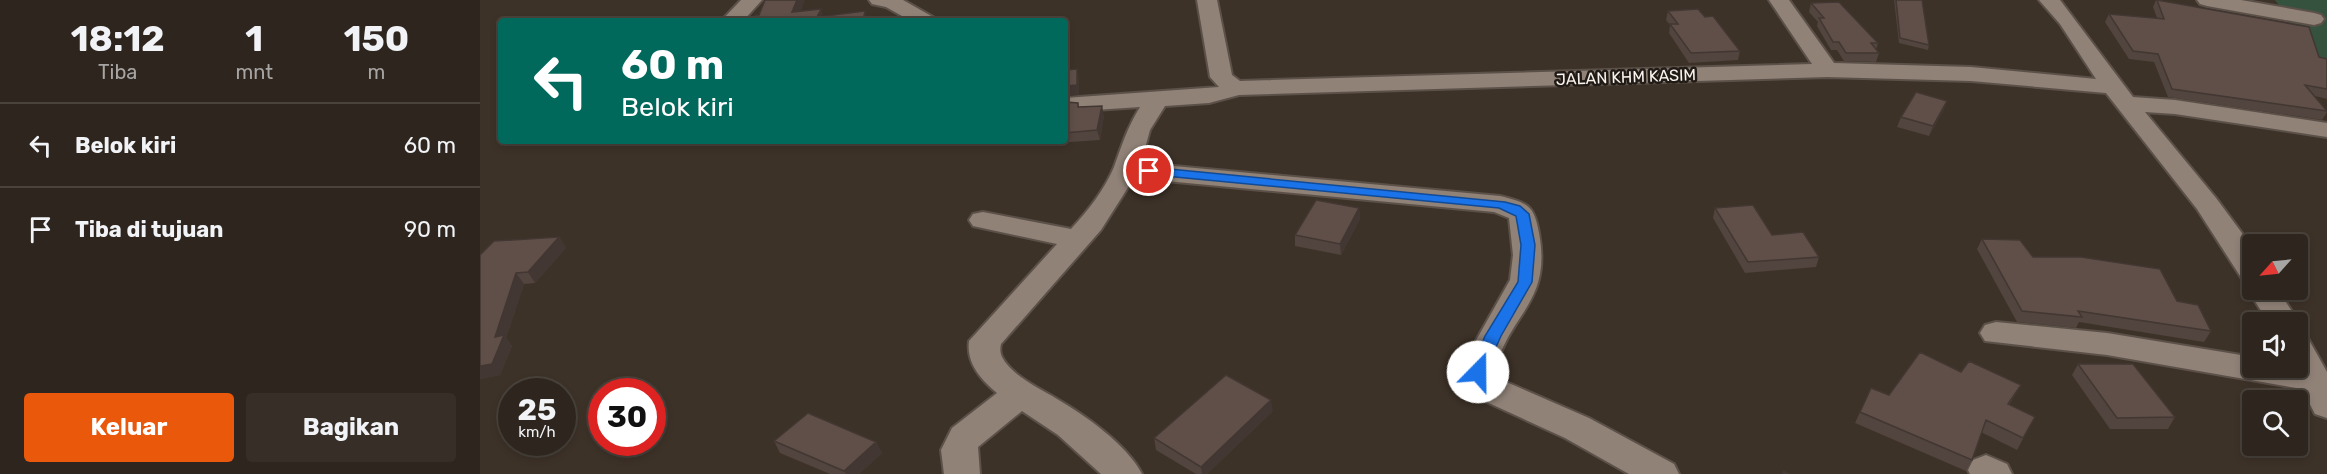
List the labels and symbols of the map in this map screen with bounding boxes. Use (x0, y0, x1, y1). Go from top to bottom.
street label: JALAN KHM KASIM (1556, 65, 1696, 89)
pin (1123, 145, 1174, 196)
north arrow (2242, 234, 2308, 300)
position arrow (1446, 340, 1510, 404)
speed limit sign: 30 (588, 378, 666, 456)

